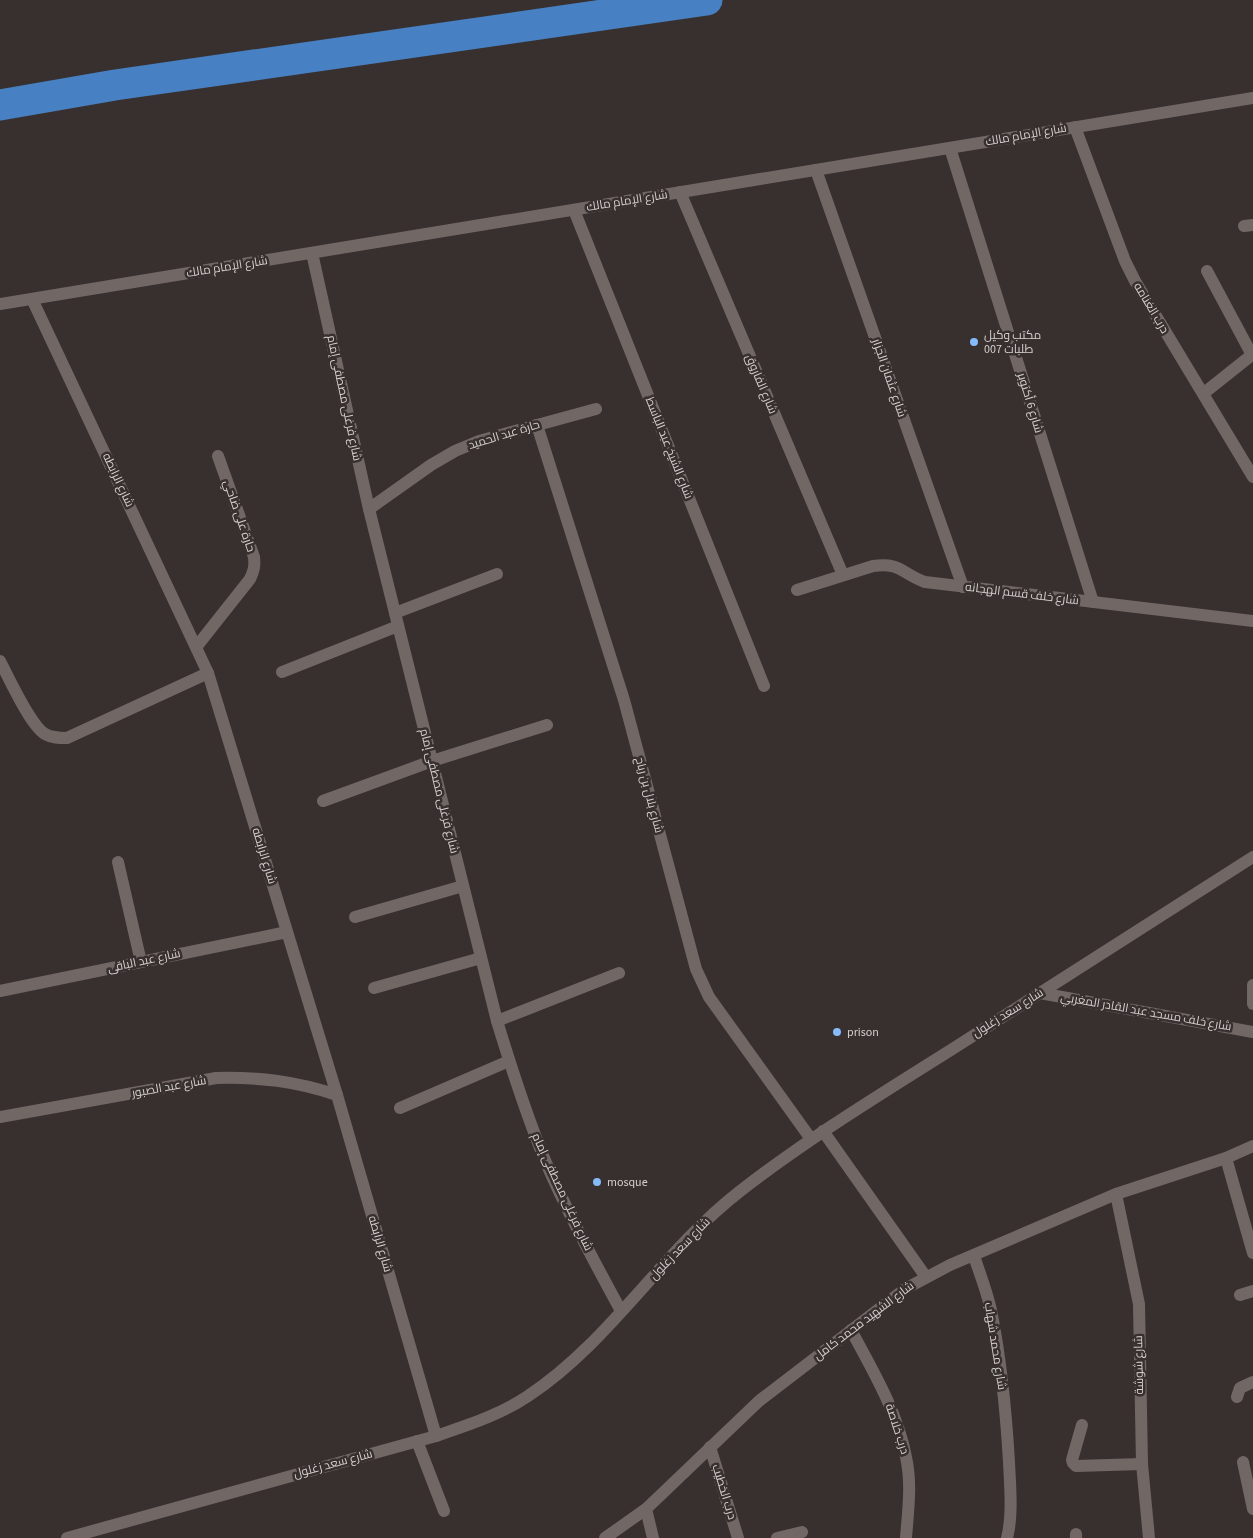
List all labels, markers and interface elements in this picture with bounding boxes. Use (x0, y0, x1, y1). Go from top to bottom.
street label: شارع الإمام مالك (984, 119, 1068, 150)
street label: شارع الإمام مالك (585, 186, 669, 216)
street label: شارع الإمام مالك (185, 252, 269, 282)
street label: درب الغنامه (1129, 279, 1173, 337)
place label: مكتب وكيل طلبات 007 (984, 327, 1041, 358)
street label: شارع فرغلى مصطفى إمام (322, 334, 366, 463)
street label: شارع عثمان الجزار (867, 335, 910, 420)
marker: مكتب وكيل طلبات 007 (968, 336, 980, 348)
street label: شارع الفاروق (741, 351, 781, 417)
street label: شارع 6 أكتوبر (1013, 370, 1047, 435)
street label: شارع الشيخ عبد الباسط (641, 395, 697, 502)
street label: حارة عبد الحميد (466, 416, 542, 454)
street label: شارع الرابطه (98, 450, 138, 510)
street label: حارة على ضاحي (218, 478, 259, 555)
street label: شارع خلف قسم الهجانه (964, 579, 1080, 609)
street label: شارع فرغلى مصطفى إمام (415, 727, 463, 855)
street label: شارع بلال بن رباح (631, 755, 667, 835)
street label: شارع الرابطه (247, 826, 281, 886)
street label: شارع عبد الباقى (106, 945, 182, 977)
street label: شارع سعد زغلول (969, 984, 1047, 1042)
street label: شارع خلف مسجد عبد القادر المغربي (1059, 989, 1233, 1036)
place label: prison (847, 1024, 879, 1041)
marker: prison (831, 1026, 843, 1038)
street label: شارع عبد الصبور (129, 1072, 208, 1102)
street label: شارع فرغلى مصطفى إمام (527, 1130, 597, 1254)
place label: mosque (607, 1174, 648, 1191)
marker: mosque (591, 1176, 603, 1188)
street label: شارع الرابطه (364, 1214, 396, 1274)
street label: شارع سعد زغلول (646, 1214, 714, 1284)
street label: شارع الشهيد محمد كامل (810, 1278, 918, 1364)
street label: شارع محمد شهاب (980, 1301, 1010, 1391)
street label: شارع شوشة (1130, 1335, 1148, 1395)
street label: درب خلاصة (881, 1401, 913, 1457)
street label: شارع سعد زغلول (292, 1445, 374, 1483)
street label: درب الخطيب (708, 1462, 741, 1522)

